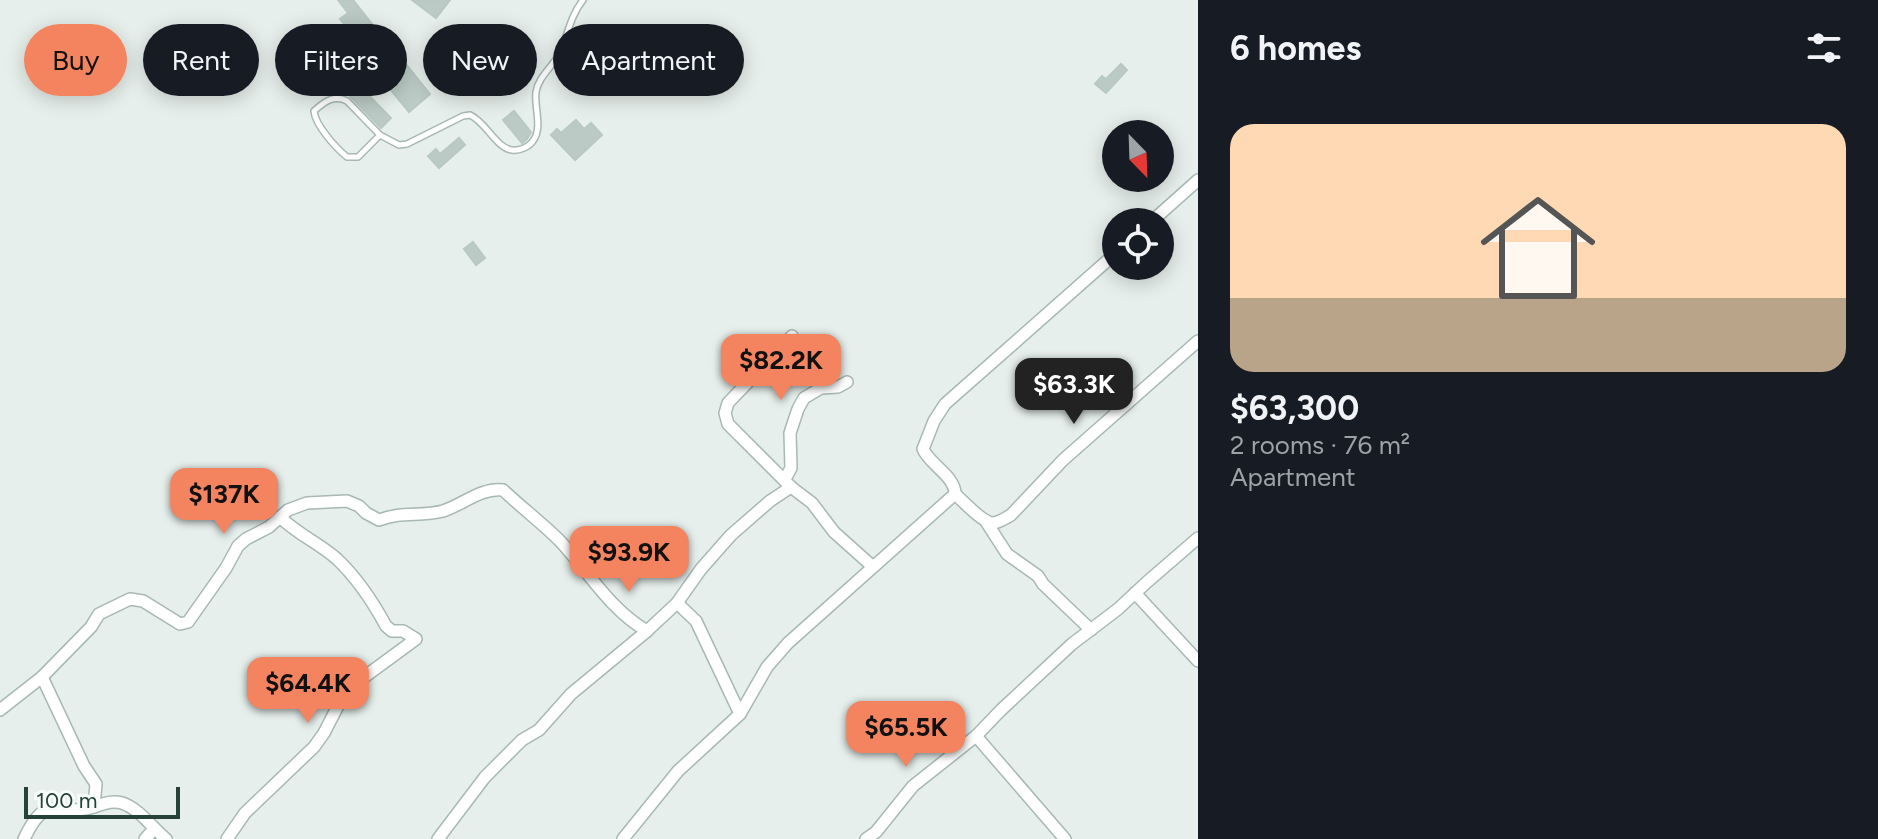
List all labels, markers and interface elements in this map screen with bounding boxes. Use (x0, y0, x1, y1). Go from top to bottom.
chip: Buy (24, 24, 127, 96)
chip: Rent (143, 24, 259, 96)
chip: Filters (275, 24, 407, 96)
chip: New (423, 24, 537, 96)
chip: Apartment (553, 24, 744, 96)
icon: filters (1802, 26, 1846, 70)
text: 6 homes (1230, 28, 1361, 69)
north arrow (1102, 120, 1174, 192)
map controls (1102, 120, 1174, 280)
icon: home (1466, 176, 1610, 320)
button: locate (1102, 208, 1174, 280)
pin: $82.2K (716, 334, 846, 402)
text: $82.2K (739, 344, 823, 376)
pin: $63.3K (1009, 358, 1139, 426)
text: $63.3K (1033, 368, 1115, 400)
text: $63,300 (1230, 388, 1359, 429)
text: 2 rooms · 76 m² (1230, 429, 1410, 461)
text: Apartment (1230, 461, 1356, 493)
pin: $137K (168, 468, 280, 536)
text: $137K (188, 478, 260, 510)
pin: $93.9K (564, 526, 694, 594)
text: $93.9K (588, 536, 670, 568)
pin: $64.4K (243, 657, 373, 725)
text: $64.4K (265, 667, 351, 699)
pin: $65.5K (841, 701, 971, 769)
text: $65.5K (864, 711, 948, 743)
scale bar (24, 783, 180, 819)
text: 100 m (36, 787, 97, 814)

